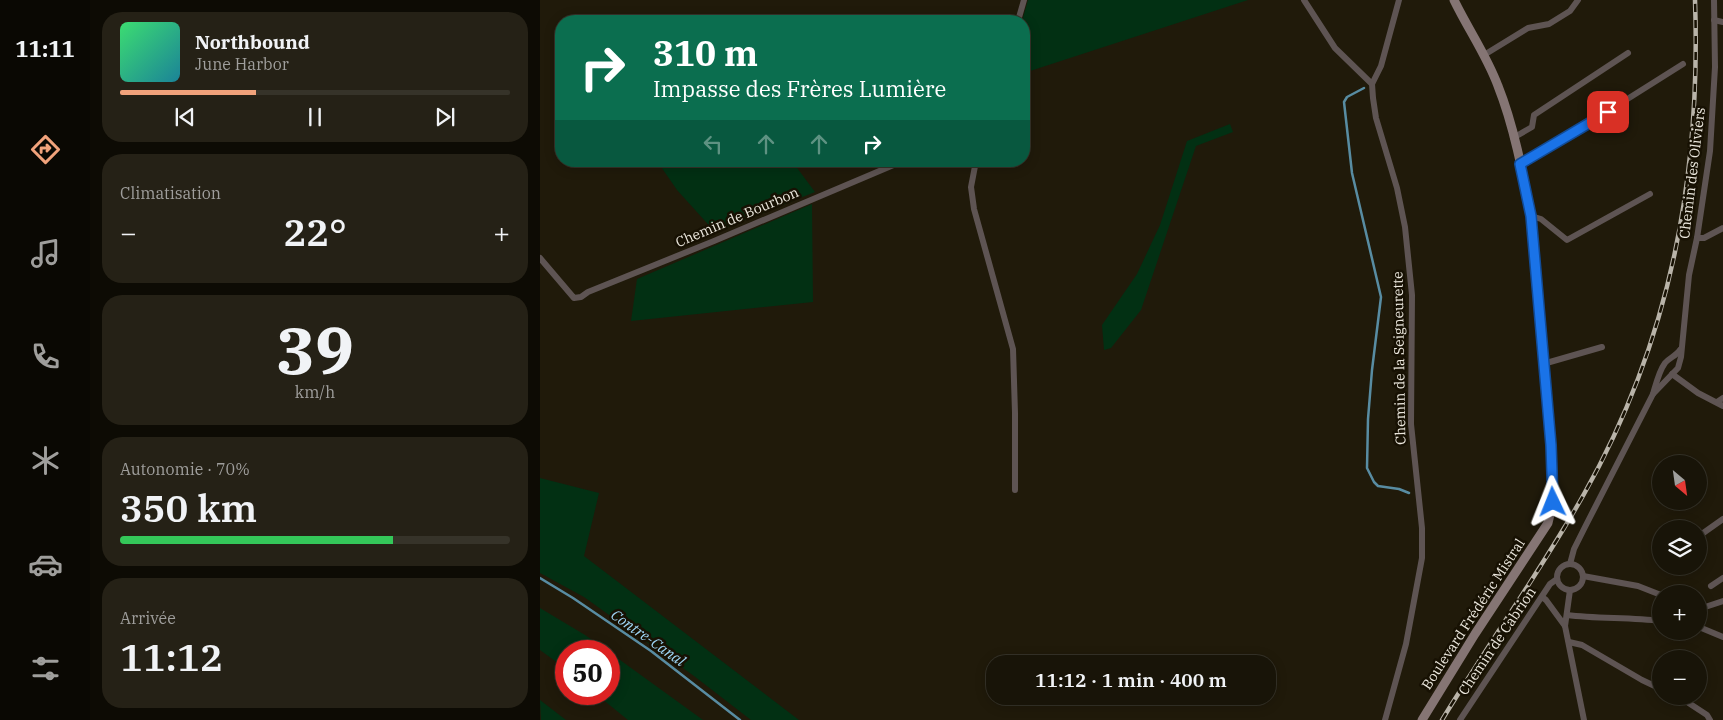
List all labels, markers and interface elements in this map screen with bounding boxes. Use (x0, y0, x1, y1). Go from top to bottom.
text: Northbound (195, 30, 310, 54)
text: 310 m (653, 30, 758, 76)
text: 11:11 (15, 34, 75, 63)
icon: right (570, 35, 635, 100)
text: June Harbor (195, 54, 289, 74)
text: Impasse des Frères Lumière (653, 74, 946, 103)
pin (1587, 91, 1629, 133)
icon: arrive (1594, 98, 1622, 126)
icon: previous (171, 103, 199, 131)
icon: pause (301, 103, 329, 131)
icon: next (431, 103, 459, 131)
street label: Chemin des Oliviers (1675, 106, 1709, 240)
icon: left (699, 130, 727, 158)
icon: ahead (752, 130, 780, 158)
icon: ahead (805, 130, 833, 158)
icon: right (858, 130, 886, 158)
icon: directions (28, 132, 63, 167)
text: Climatisation (120, 183, 221, 203)
street label: Chemin de Bourbon (673, 183, 801, 251)
text: 22° (283, 207, 347, 256)
text: − (120, 214, 137, 251)
text: + (493, 214, 510, 251)
icon: music (28, 236, 63, 271)
street label: Chemin de la Seigneurette (1388, 271, 1410, 445)
text: 39 (276, 307, 354, 392)
icon: phone (28, 339, 63, 374)
text: km/h (295, 382, 335, 402)
icon: climate (28, 443, 63, 478)
north arrow (1652, 455, 1708, 510)
map controls (1652, 455, 1707, 705)
text: Autonomie · 70% (120, 459, 250, 479)
position arrow (1526, 475, 1578, 527)
text: 350 km (120, 483, 257, 532)
button: layers (1652, 520, 1707, 575)
street label: Boulevard Frédéric Mistral (1417, 535, 1529, 693)
icon: car (28, 547, 63, 582)
street label: Chemin de Cabrion (1454, 583, 1540, 699)
button: + (1652, 585, 1707, 640)
water label: Contre-Canal (607, 605, 690, 671)
text: Arrivée (120, 608, 176, 628)
text: 11:12 (120, 632, 223, 681)
speed limit sign: 50 (555, 640, 620, 705)
button: − (1652, 650, 1707, 705)
icon: filters (28, 651, 63, 686)
text: 11:12 · 1 min · 400 m (1035, 668, 1227, 692)

